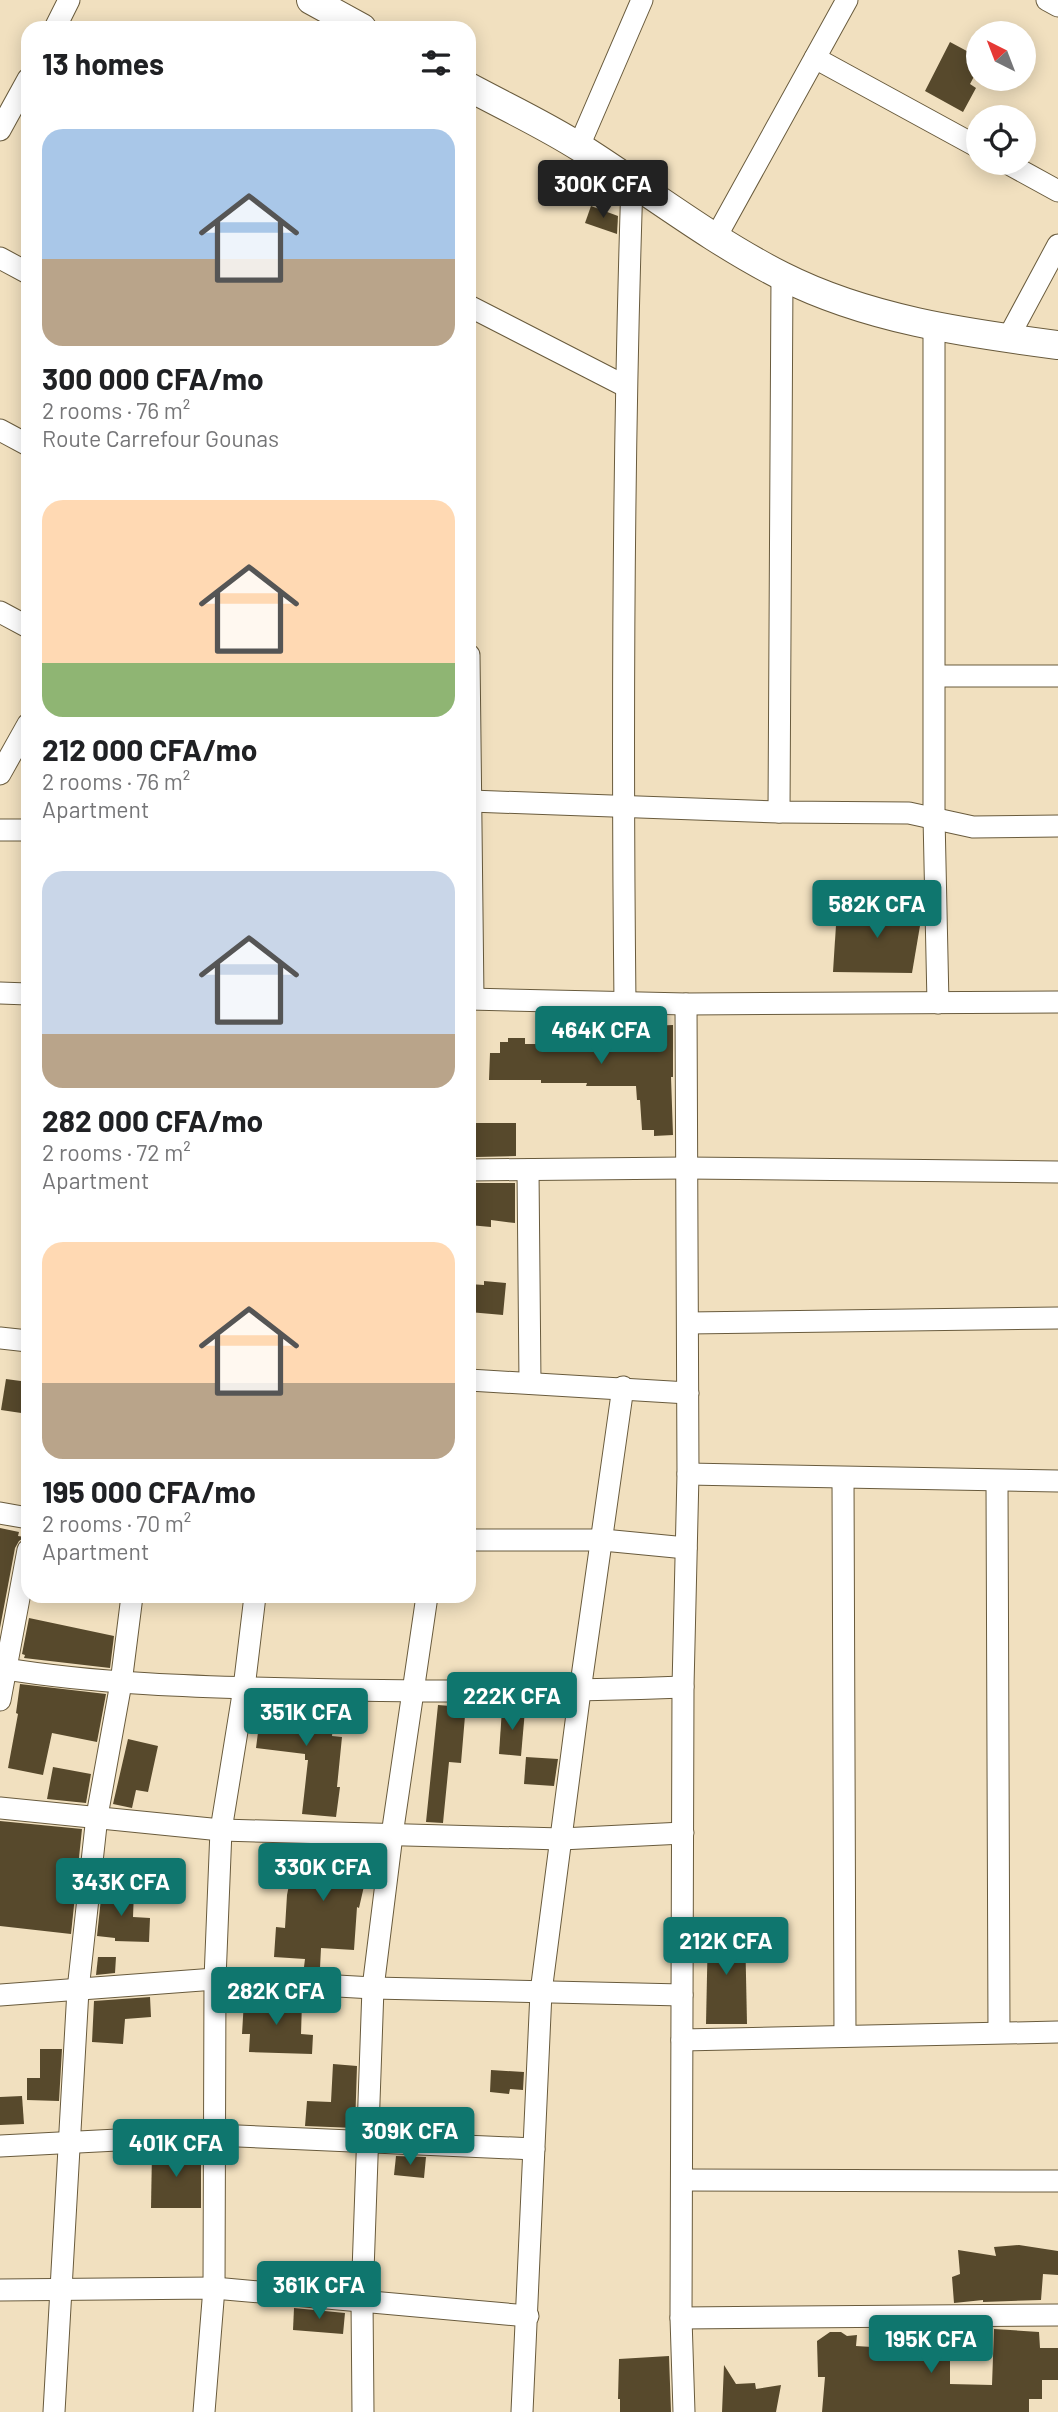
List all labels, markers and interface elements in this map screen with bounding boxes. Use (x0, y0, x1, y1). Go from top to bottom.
north arrow (966, 21, 1036, 91)
map controls (966, 21, 1036, 175)
icon: filters (417, 44, 455, 82)
text: 13 homes (42, 45, 164, 81)
button: locate (966, 105, 1036, 175)
pin: 300K CFA (531, 160, 675, 220)
text: 300K CFA (554, 169, 652, 197)
icon: home (186, 175, 312, 301)
text: 300 000 CFA/mo (42, 360, 264, 396)
text: 2 rooms · 76 m² (42, 396, 190, 424)
text: Route Carrefour Gounas (42, 424, 279, 452)
icon: home (186, 546, 312, 672)
text: 212 000 CFA/mo (42, 731, 257, 767)
text: 2 rooms · 76 m² (42, 767, 190, 795)
text: Apartment (42, 795, 149, 823)
pin: 582K CFA (805, 880, 949, 940)
text: 582K CFA (828, 889, 926, 917)
icon: home (186, 917, 312, 1043)
pin: 464K CFA (529, 1006, 673, 1066)
text: 464K CFA (551, 1015, 651, 1043)
text: 282 000 CFA/mo (42, 1102, 263, 1138)
text: 2 rooms · 72 m² (42, 1138, 191, 1166)
text: Apartment (42, 1166, 149, 1194)
icon: home (186, 1288, 312, 1414)
text: 195 000 CFA/mo (42, 1473, 256, 1509)
text: 2 rooms · 70 m² (42, 1509, 191, 1537)
text: Apartment (42, 1537, 149, 1565)
pin: 222K CFA (440, 1672, 584, 1732)
text: 222K CFA (463, 1681, 561, 1709)
pin: 351K CFA (234, 1688, 378, 1748)
text: 351K CFA (260, 1697, 352, 1725)
pin: 330K CFA (251, 1843, 395, 1903)
text: 330K CFA (274, 1852, 372, 1880)
pin: 343K CFA (49, 1858, 193, 1918)
text: 343K CFA (72, 1867, 170, 1895)
pin: 212K CFA (654, 1918, 798, 1977)
text: 212K CFA (679, 1926, 773, 1954)
pin: 282K CFA (204, 1968, 348, 2027)
text: 282K CFA (227, 1976, 325, 2004)
pin: 309K CFA (338, 2108, 482, 2167)
text: 309K CFA (361, 2116, 459, 2144)
pin: 401K CFA (104, 2120, 248, 2179)
text: 401K CFA (129, 2128, 223, 2156)
pin: 361K CFA (247, 2262, 391, 2321)
text: 361K CFA (273, 2270, 365, 2298)
pin: 195K CFA (859, 2316, 1003, 2375)
text: 195K CFA (885, 2324, 977, 2352)

